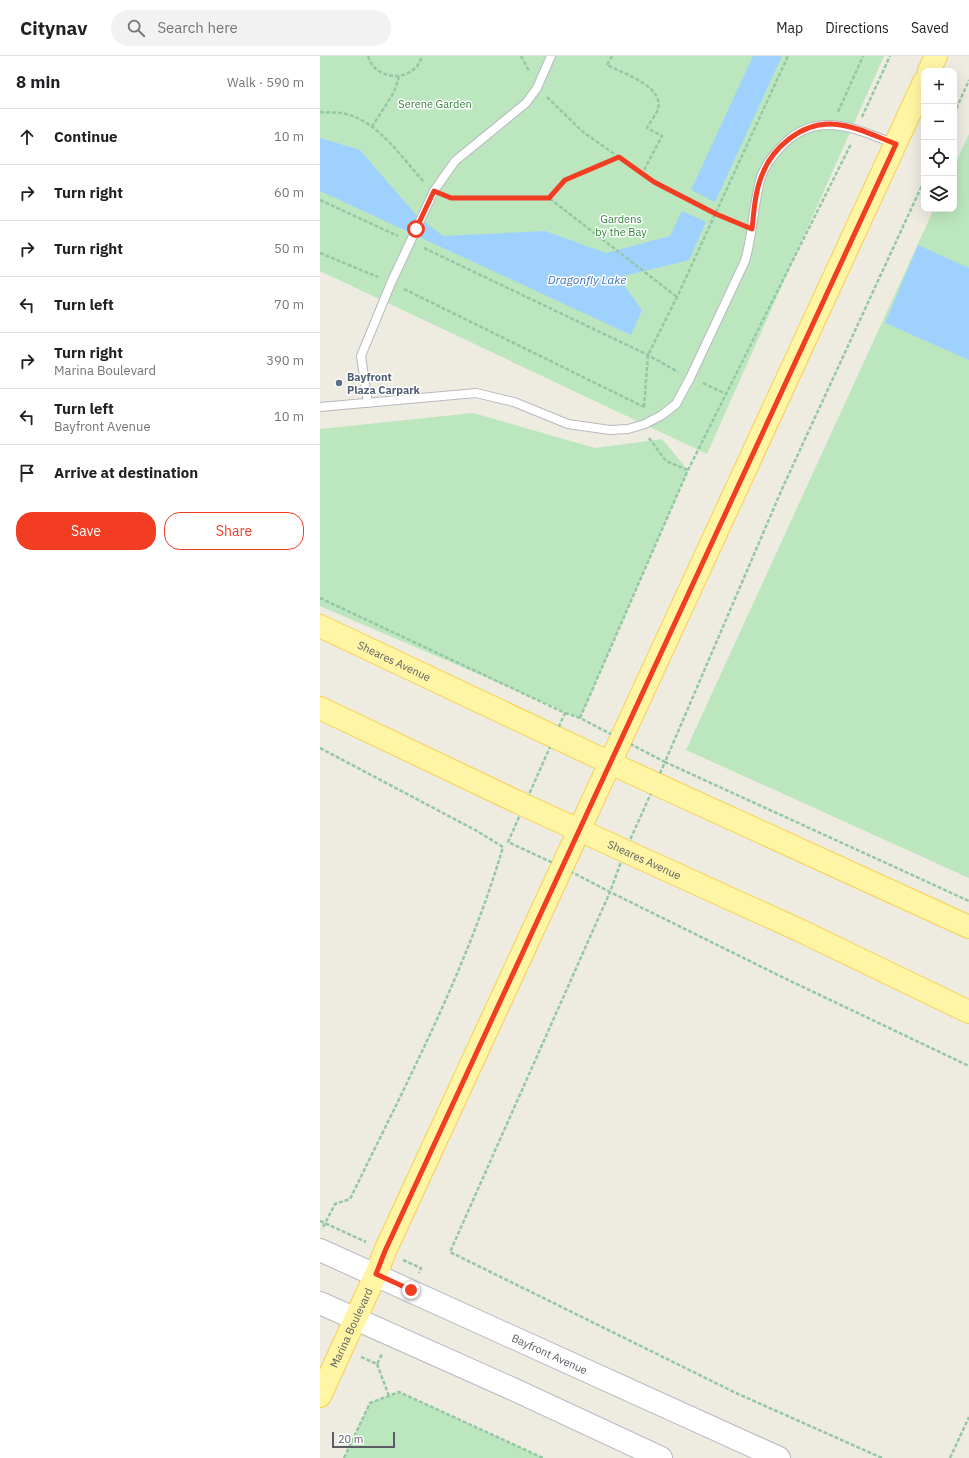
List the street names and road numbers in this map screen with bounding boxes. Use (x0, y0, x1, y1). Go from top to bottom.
street label: Sheares Avenue (355, 638, 433, 684)
street label: Sheares Avenue (605, 837, 683, 882)
street label: Marina Boulevard (327, 1286, 376, 1370)
street label: Bayfront Avenue (509, 1331, 590, 1377)

